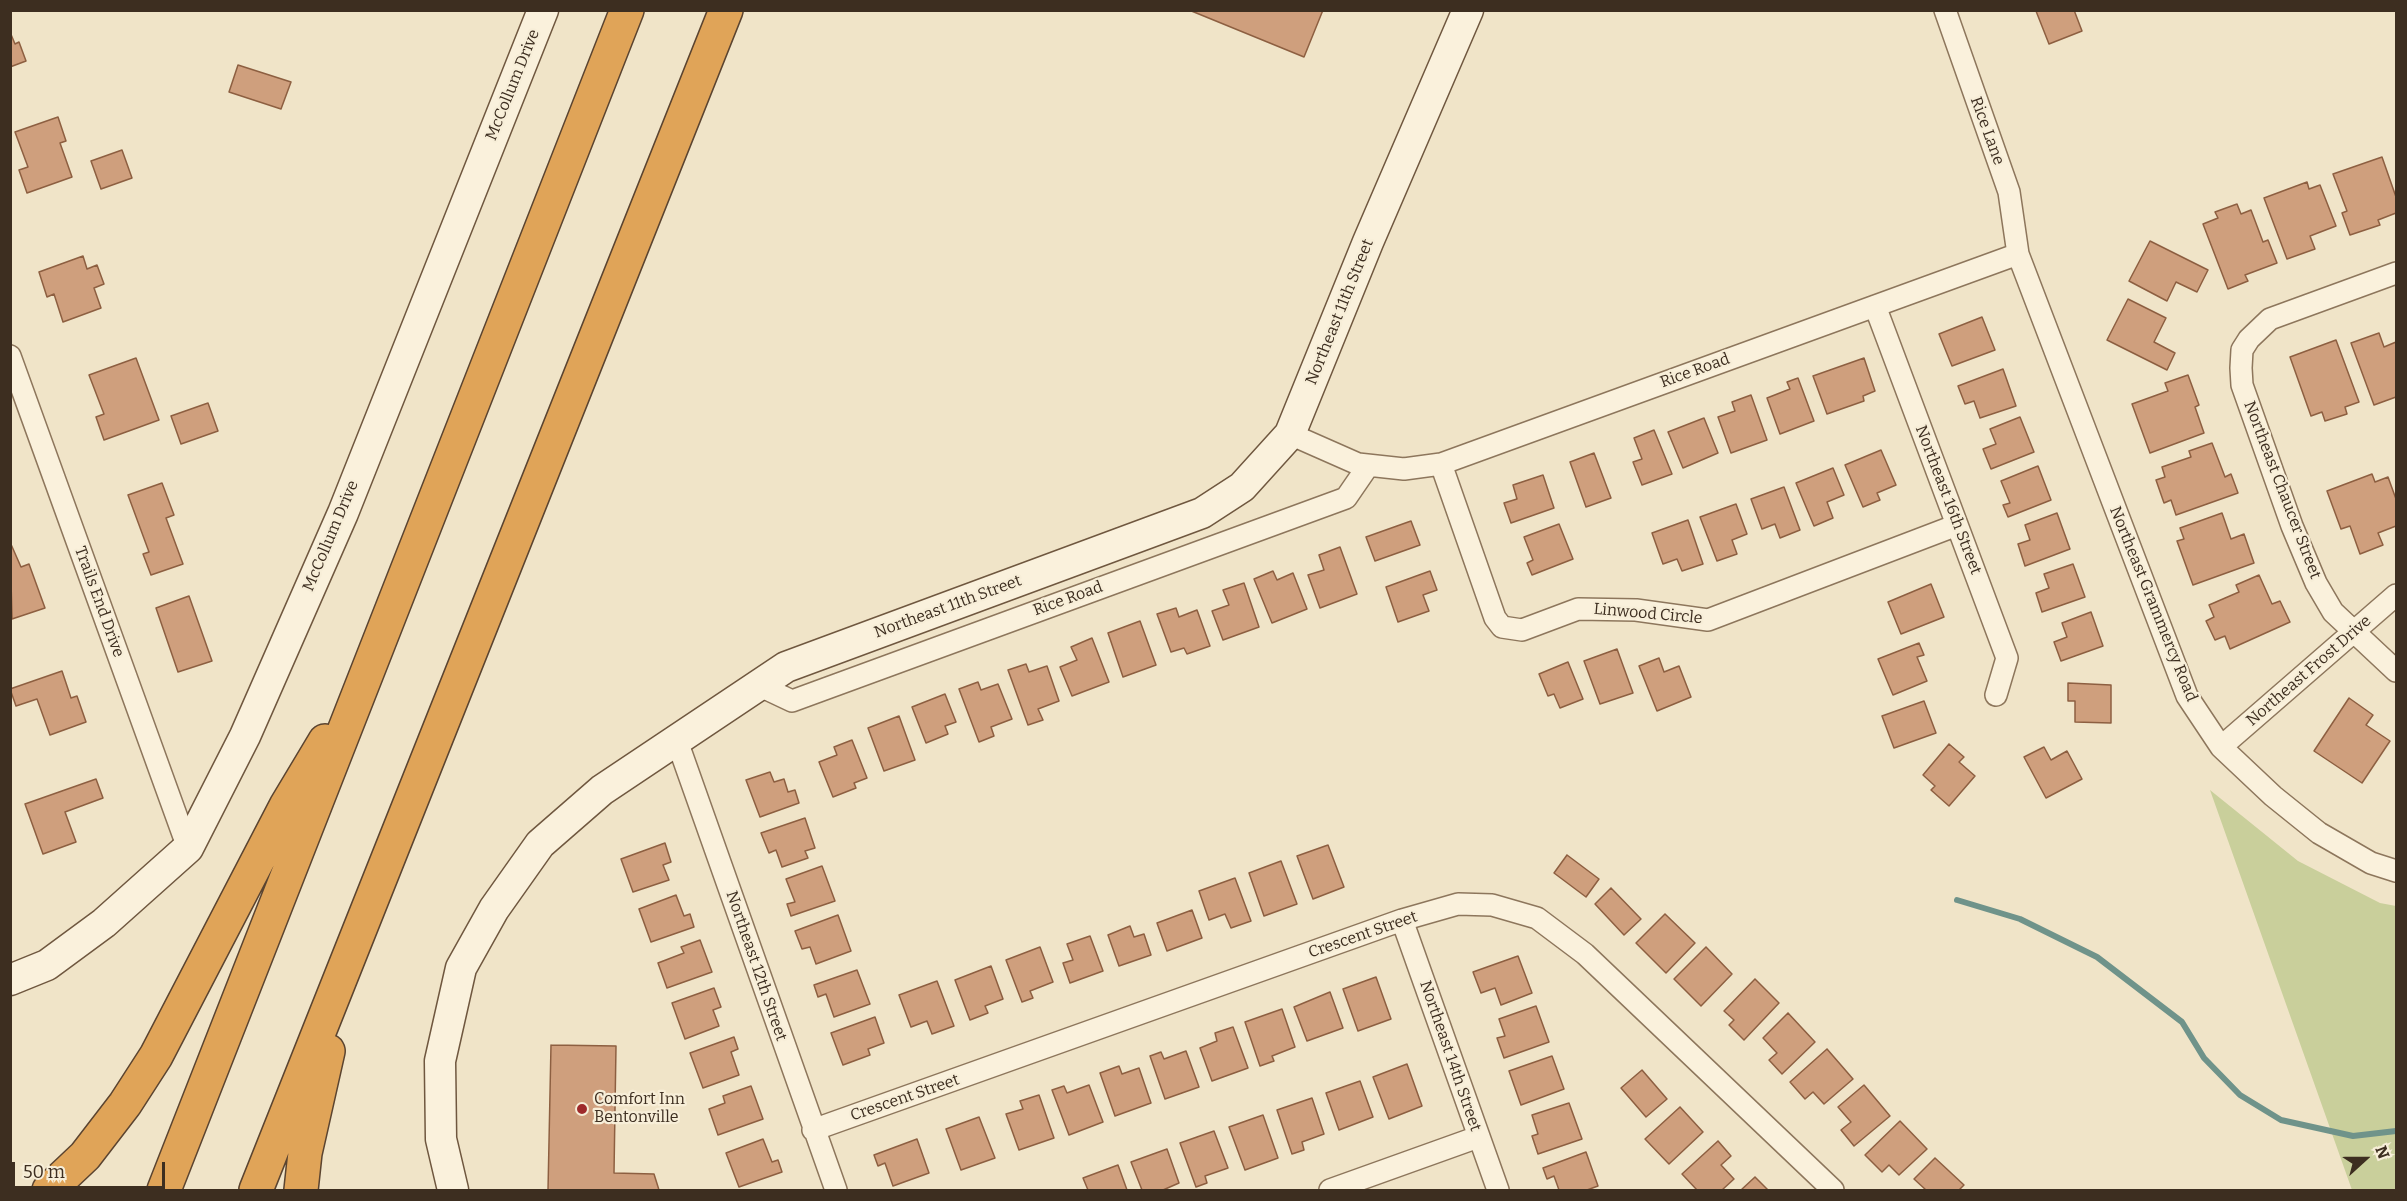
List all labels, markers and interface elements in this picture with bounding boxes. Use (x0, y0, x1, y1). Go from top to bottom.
street label: McCollum Drive (482, 27, 544, 143)
street label: Rice Lane (1966, 94, 2008, 168)
street label: Northeast 11th Street (1302, 236, 1378, 388)
street label: Rice Road (1658, 350, 1732, 392)
street label: Northeast Chaucer Street (2239, 398, 2325, 582)
street label: Northeast 16th Street (1911, 423, 1985, 577)
street label: McCollum Drive (299, 478, 363, 594)
street label: Northeast Grammercy Road (2105, 504, 2201, 704)
street label: Trails End Drive (70, 544, 128, 660)
street label: Northeast 11th Street (872, 571, 1024, 643)
street label: Rice Road (1031, 578, 1105, 620)
street label: Linwood Circle (1593, 600, 1703, 628)
street label: Northeast Frost Drive (2243, 612, 2375, 730)
street label: Northeast 12th Street (721, 888, 791, 1044)
street label: Crescent Street (1306, 907, 1420, 963)
street label: Northeast 14th Street (1415, 978, 1485, 1134)
street label: Crescent Street (848, 1070, 962, 1126)
place label: Comfort Inn Bentonville (594, 1090, 685, 1128)
marker: Comfort Inn Bentonville (575, 1102, 589, 1116)
north arrow (2335, 1129, 2395, 1189)
text: N (2371, 1143, 2393, 1162)
scale bar (15, 1150, 168, 1188)
text: 50 m (23, 1161, 65, 1183)

